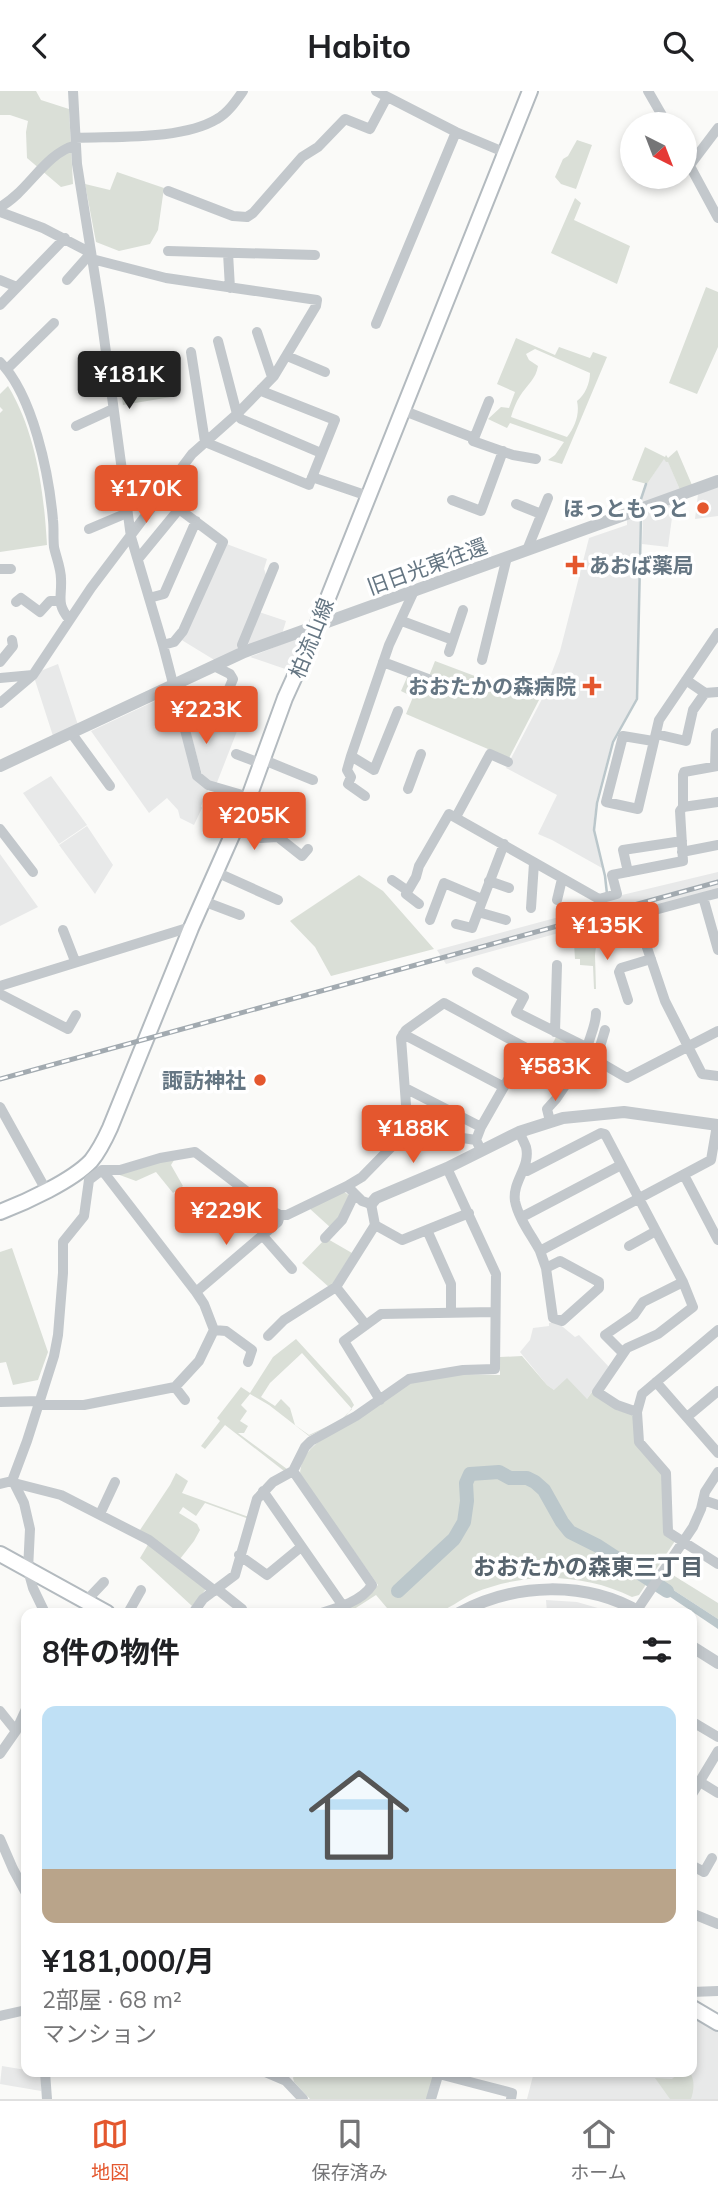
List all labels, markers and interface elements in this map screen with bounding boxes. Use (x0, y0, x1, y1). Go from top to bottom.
text: Habito (307, 26, 411, 66)
icon: back (21, 27, 59, 65)
icon: search (659, 27, 697, 65)
north arrow (620, 112, 696, 189)
map controls (620, 112, 697, 189)
pin: ¥181K (80, 351, 178, 411)
text: ¥181K (94, 359, 164, 388)
pin: ¥170K (97, 465, 195, 525)
text: ¥170K (111, 473, 181, 502)
place label: ほっともっと (563, 495, 689, 521)
marker: ほっともっと (695, 500, 711, 516)
street label: 旧日光東往還 (363, 532, 491, 600)
place label: あおば薬局 (589, 552, 694, 578)
marker: あおば薬局 (567, 557, 583, 573)
street label: 柏流山線 (283, 594, 339, 682)
place label: おおたかの森病院 (408, 673, 576, 699)
marker: おおたかの森病院 (582, 676, 602, 696)
pin: ¥223K (157, 687, 255, 746)
text: ¥223K (171, 694, 241, 723)
pin: ¥205K (205, 793, 303, 852)
text: ¥205K (219, 800, 289, 829)
pin: ¥135K (558, 903, 656, 962)
text: ¥135K (572, 910, 642, 939)
pin: ¥583K (506, 1044, 604, 1103)
text: ¥583K (520, 1051, 590, 1080)
place label: 諏訪神社 (162, 1067, 246, 1093)
marker: 諏訪神社 (252, 1072, 268, 1088)
pin: ¥188K (364, 1105, 462, 1165)
text: ¥188K (378, 1113, 448, 1142)
pin: ¥229K (177, 1187, 275, 1247)
text: ¥229K (191, 1195, 261, 1224)
district label: おおたかの森東三丁目 (473, 1552, 703, 1581)
icon: filters (638, 1631, 676, 1669)
text: 8件の物件 (42, 1633, 180, 1671)
icon: home (296, 1752, 422, 1878)
text: ¥181,000/月 (42, 1942, 215, 1980)
text: 2部屋 · 68 m² (42, 1985, 182, 2014)
text: マンション (42, 2019, 157, 2048)
tab: 地図 (91, 2115, 129, 2184)
tab: 保存済み (312, 2115, 388, 2184)
tab: ホーム (570, 2115, 627, 2184)

